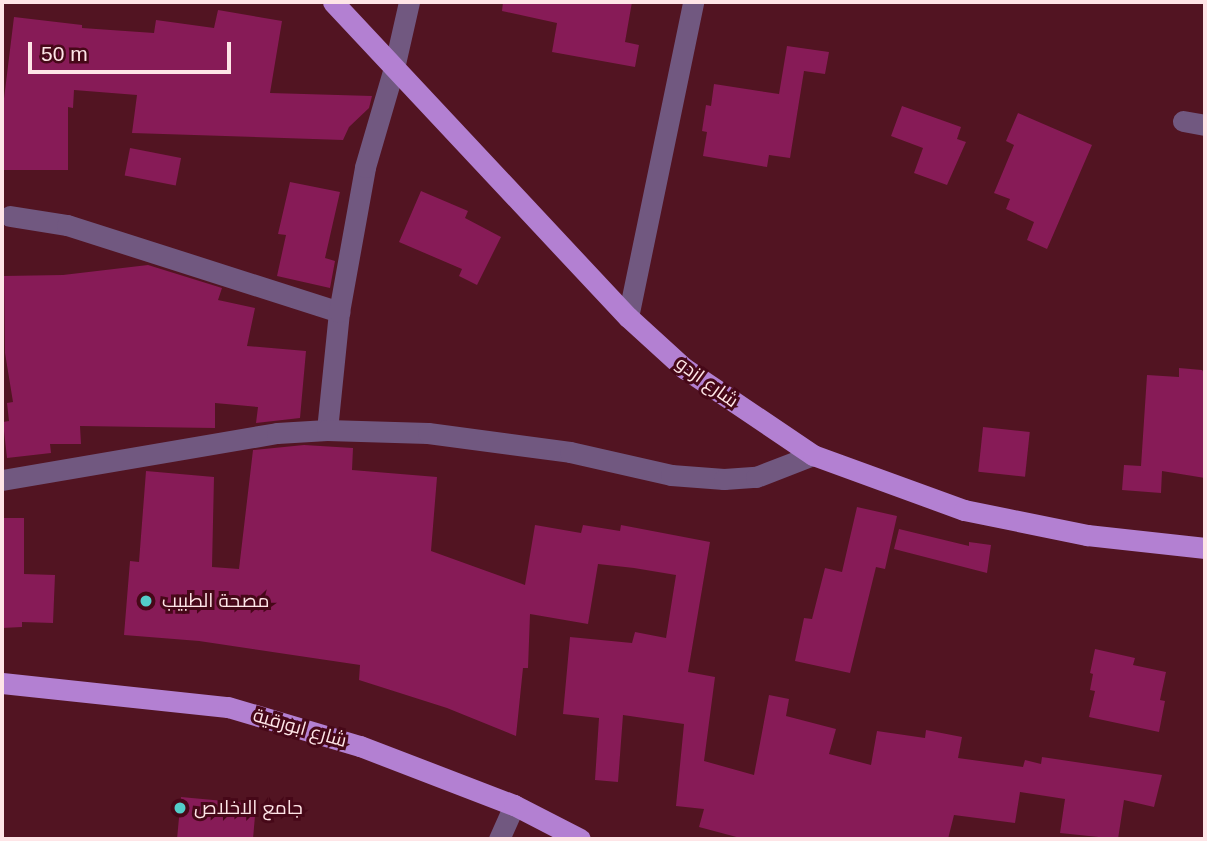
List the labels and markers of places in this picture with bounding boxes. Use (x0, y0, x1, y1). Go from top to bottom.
place label: مصحة الطبيب (162, 590, 269, 612)
marker: مصحة الطبيب (136, 591, 156, 611)
place label: جامع الاخلاص (194, 797, 303, 819)
marker: جامع الاخلاص (172, 800, 188, 816)

